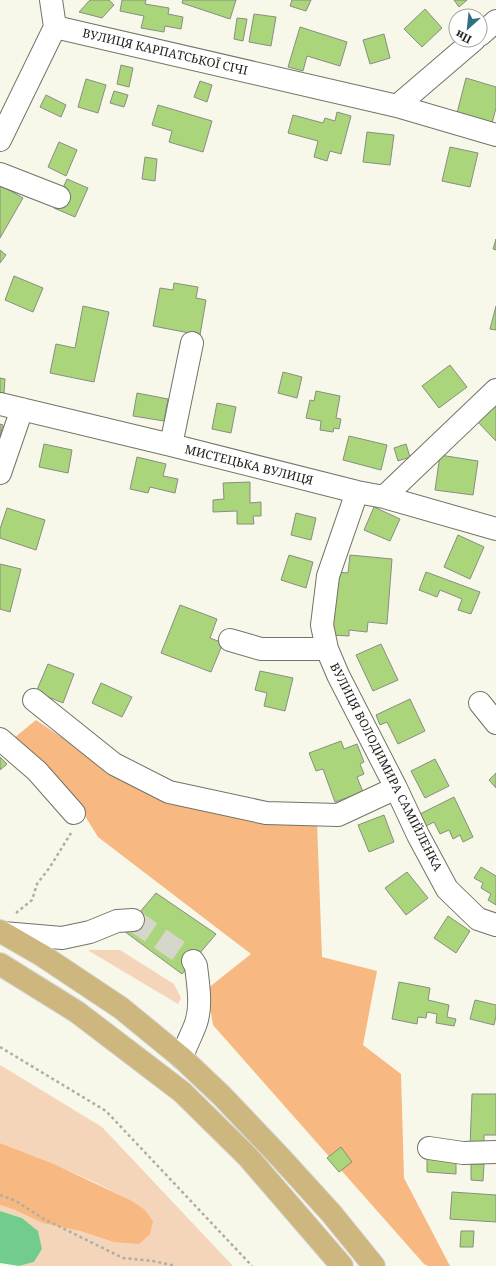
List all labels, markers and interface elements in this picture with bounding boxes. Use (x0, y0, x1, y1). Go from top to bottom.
north arrow (448, 8, 488, 48)
street label: ВУЛИЦЯ КАРПАТСЬКОЇ СІЧІ (81, 24, 249, 79)
text: Пн (452, 27, 474, 48)
street label: МИСТЕЦЬКА ВУЛИЦЯ (183, 440, 315, 489)
street label: ВУЛИЦЯ ВОЛОДИМИРА САМІЙЛЕНКА (326, 660, 447, 874)

